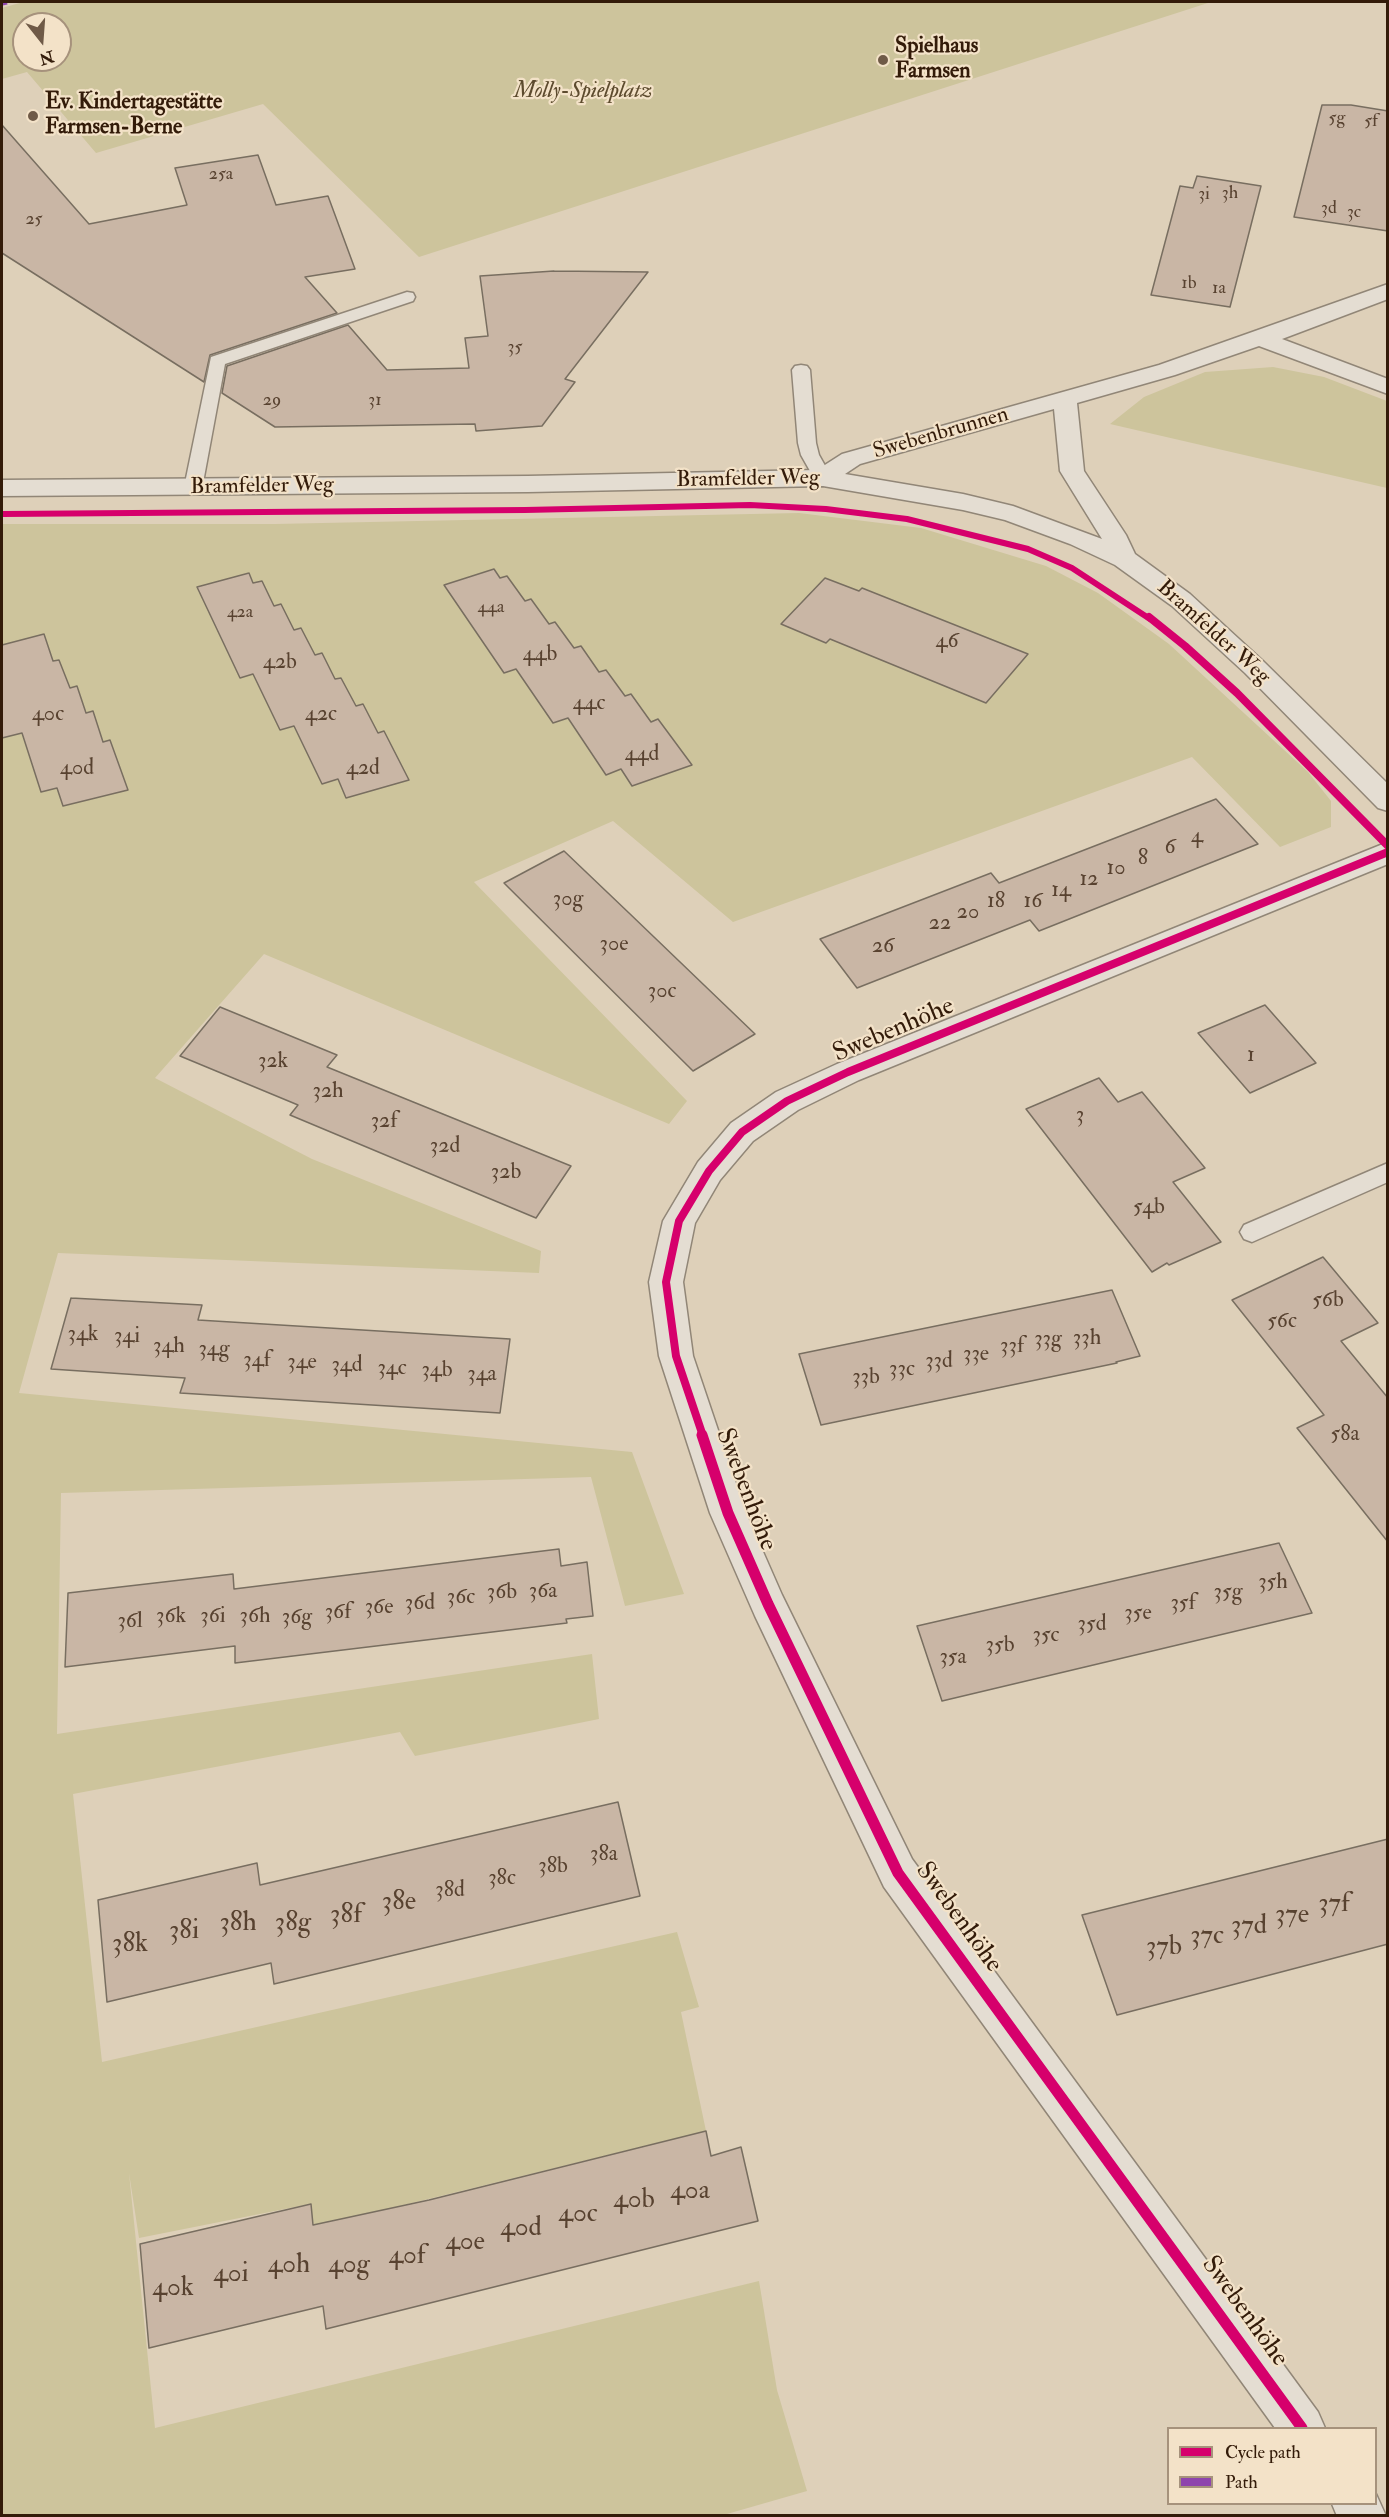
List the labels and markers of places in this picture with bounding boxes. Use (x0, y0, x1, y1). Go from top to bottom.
place label: Spielhaus Farmsen (895, 34, 978, 86)
marker: Spielhaus Farmsen (876, 53, 890, 67)
place label: Ev. Kindertagestätte Farmsen-Berne (45, 90, 222, 142)
marker: Ev. Kindertagestätte Farmsen-Berne (26, 109, 40, 123)

